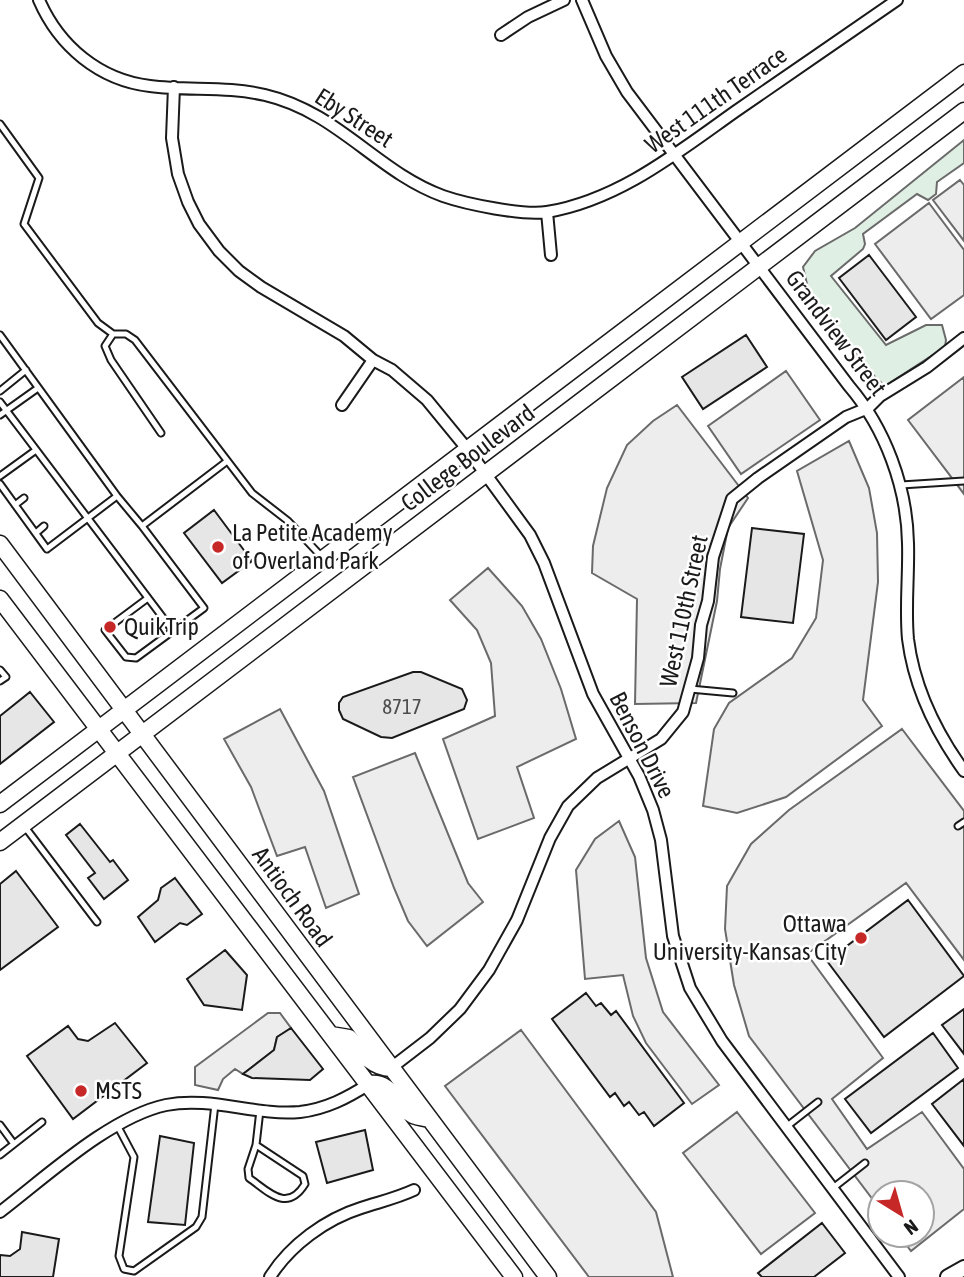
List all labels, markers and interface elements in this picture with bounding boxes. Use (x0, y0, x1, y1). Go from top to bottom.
street label: West 111th Terrace (640, 41, 792, 158)
street label: Eby Street (310, 83, 398, 153)
street label: Grandview Street (781, 265, 892, 401)
street label: College Boulevard (396, 399, 540, 516)
place label: La Petite Academy of Overland Park (232, 519, 393, 574)
street label: West 110th Street (654, 532, 713, 689)
marker: La Petite Academy of Overland Park (210, 539, 226, 555)
place label: QuikTrip (124, 613, 199, 640)
marker: QuikTrip (102, 619, 118, 635)
street label: Benson Drive (604, 687, 681, 802)
house number: 8717 (382, 694, 422, 718)
street label: Antioch Road (247, 842, 338, 952)
place label: Ottawa University-Kansas City (653, 910, 847, 965)
marker: Ottawa University-Kansas City (853, 930, 869, 946)
place label: MSTS (95, 1077, 142, 1104)
marker: MSTS (73, 1083, 89, 1099)
north arrow (866, 1179, 936, 1249)
text: N (900, 1215, 922, 1240)

